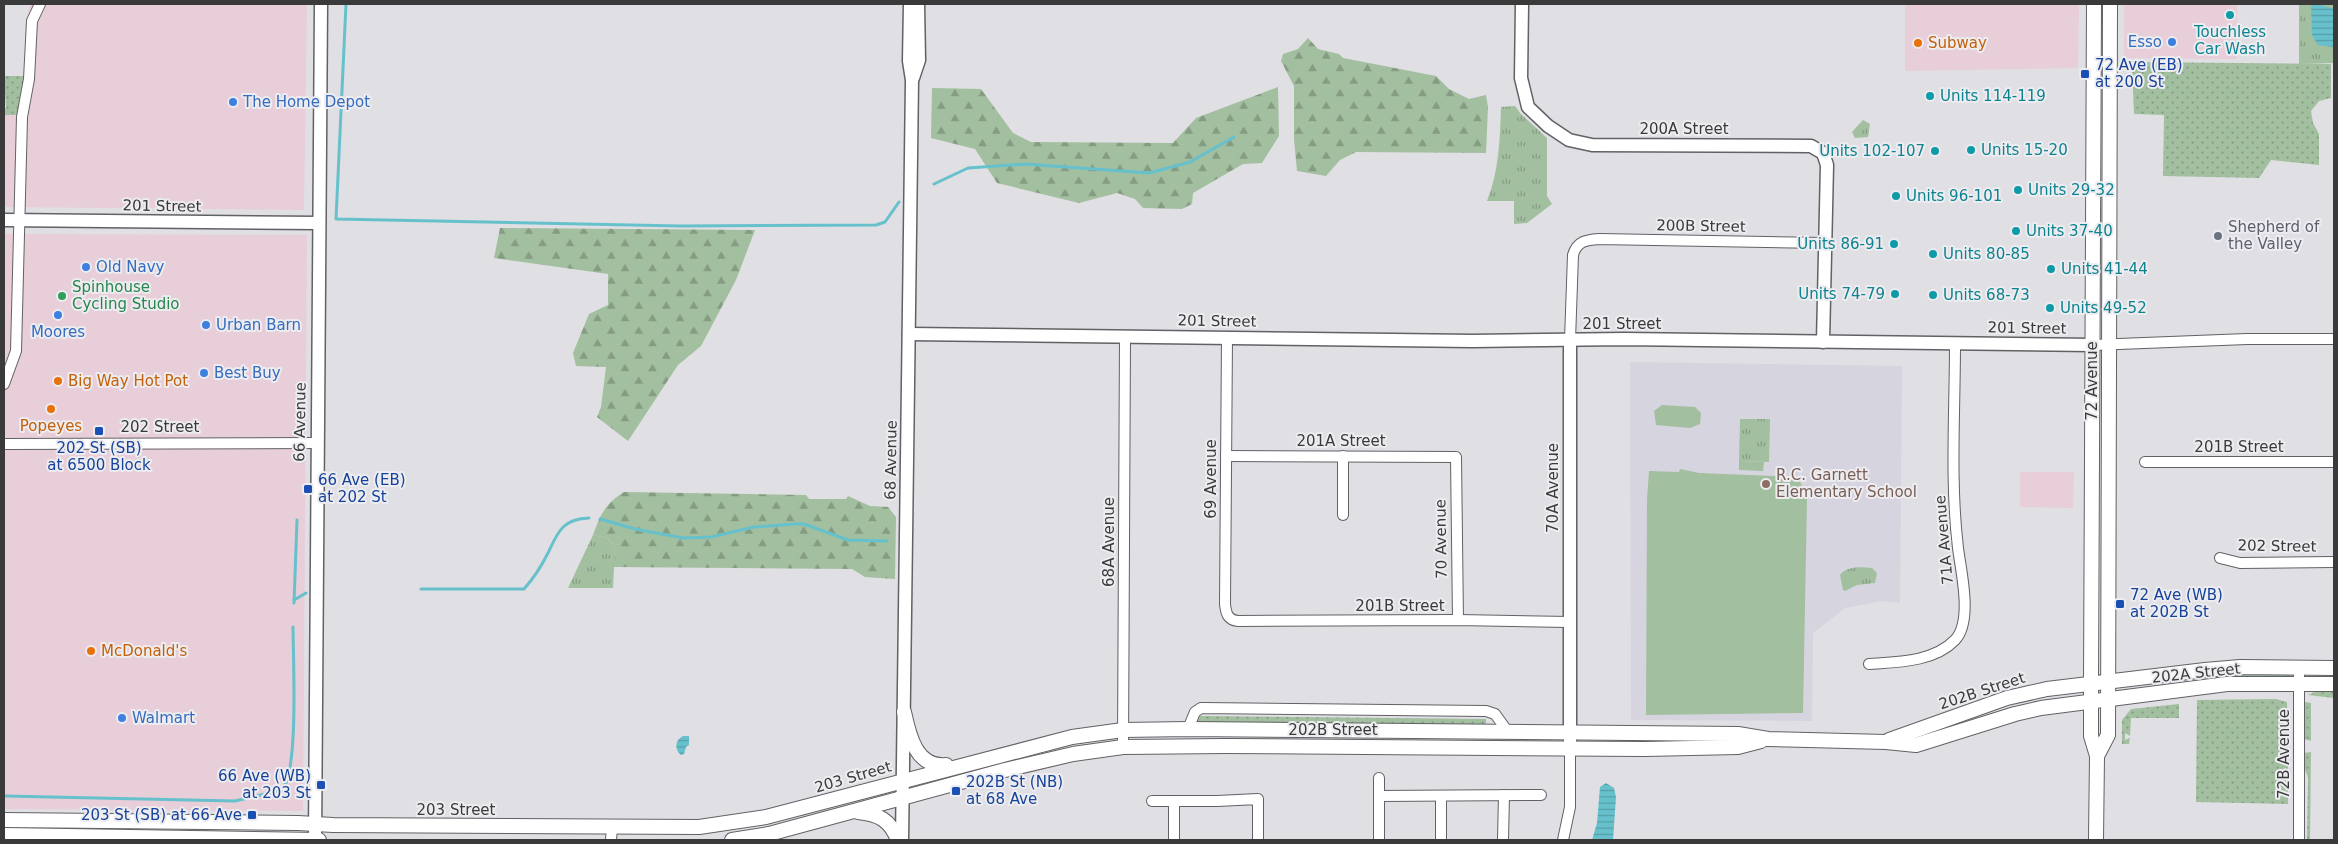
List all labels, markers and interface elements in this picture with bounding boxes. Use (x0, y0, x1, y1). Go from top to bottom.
marker: Touchless Car Wash (2224, 9, 2236, 21)
place label: Touchless Car Wash (2193, 23, 2266, 58)
place label: Esso (2128, 33, 2162, 51)
place label: Subway (1928, 34, 1987, 52)
marker: Esso (2166, 36, 2178, 48)
marker: Subway (1912, 37, 1924, 49)
place label: 72 Ave (EB) at 200 St (2095, 56, 2183, 91)
marker: 72 Ave (EB) at 200 St (2079, 68, 2091, 80)
place label: Units 114-119 (1940, 87, 2046, 105)
marker: Units 114-119 (1924, 90, 1936, 102)
place label: The Home Depot (242, 93, 370, 111)
marker: The Home Depot (227, 96, 239, 108)
street label: 200A Street (1639, 120, 1729, 138)
place label: Units 15-20 (1981, 141, 2068, 159)
place label: Units 102-107 (1819, 142, 1925, 160)
marker: Units 15-20 (1965, 144, 1977, 156)
marker: Units 102-107 (1929, 145, 1941, 157)
place label: Units 29-32 (2028, 181, 2115, 199)
marker: Units 29-32 (2012, 184, 2024, 196)
place label: Units 96-101 (1906, 187, 2002, 205)
marker: Units 96-101 (1890, 190, 1902, 202)
street label: 201 Street (122, 196, 202, 216)
street label: 200B Street (1656, 216, 1746, 236)
place label: Shepherd of the Valley (2228, 218, 2320, 253)
place label: Units 37-40 (2026, 222, 2113, 240)
marker: Units 37-40 (2010, 225, 2022, 237)
marker: Shepherd of the Valley (2212, 230, 2224, 242)
place label: Units 86-91 (1797, 235, 1884, 253)
marker: Units 86-91 (1888, 238, 1900, 250)
place label: Units 80-85 (1943, 245, 2030, 263)
marker: Units 80-85 (1927, 248, 1939, 260)
place label: Old Navy (96, 258, 165, 276)
place label: Units 41-44 (2061, 260, 2148, 278)
marker: Old Navy (80, 261, 92, 273)
marker: Units 41-44 (2045, 263, 2057, 275)
place label: Spinhouse Cycling Studio (72, 278, 180, 313)
place label: Units 74-79 (1798, 285, 1885, 303)
place label: Units 68-73 (1943, 286, 2030, 304)
marker: Units 74-79 (1889, 288, 1901, 300)
marker: Units 68-73 (1927, 289, 1939, 301)
marker: Spinhouse Cycling Studio (56, 290, 68, 302)
place label: Units 49-52 (2060, 299, 2147, 317)
marker: Units 49-52 (2044, 302, 2056, 314)
marker: Moores (52, 309, 64, 321)
street label: 201 Street (1177, 311, 1257, 331)
street label: 201 Street (1583, 315, 1662, 333)
place label: Urban Barn (216, 316, 301, 334)
street label: 201 Street (1987, 318, 2067, 338)
marker: Urban Barn (200, 319, 212, 331)
place label: Moores (31, 323, 85, 341)
street label: 72 Avenue (2083, 341, 2101, 421)
place label: Best Buy (214, 364, 281, 382)
marker: Best Buy (198, 367, 210, 379)
place label: Big Way Hot Pot (68, 372, 188, 390)
marker: Big Way Hot Pot (52, 375, 64, 387)
street label: 66 Avenue (290, 382, 310, 462)
marker: Popeyes (45, 403, 57, 415)
place label: Popeyes (20, 417, 82, 435)
street label: 202 Street (121, 418, 200, 436)
street label: 68 Avenue (881, 420, 901, 500)
marker: 202 St (SB) at 6500 Block (93, 425, 105, 437)
street label: 201A Street (1296, 432, 1386, 450)
street label: 201B Street (2194, 438, 2284, 456)
place label: 202 St (SB) at 6500 Block (47, 439, 151, 474)
street label: 69 Avenue (1202, 439, 1220, 519)
street label: 70A Avenue (1544, 443, 1562, 533)
place label: R.C. Garnett Elementary School (1776, 466, 1917, 501)
place label: 66 Ave (EB) at 202 St (318, 471, 406, 506)
marker: R.C. Garnett Elementary School (1760, 478, 1772, 490)
marker: 66 Ave (EB) at 202 St (302, 483, 314, 495)
street label: 71A Avenue (1931, 494, 1957, 586)
street label: 68A Avenue (1100, 497, 1118, 587)
street label: 70 Avenue (1431, 499, 1451, 579)
street label: 202 Street (2237, 536, 2317, 556)
place label: 72 Ave (WB) at 202B St (2130, 586, 2223, 621)
street label: 201B Street (1355, 597, 1445, 615)
marker: 72 Ave (WB) at 202B St (2114, 598, 2126, 610)
place label: McDonald's (101, 642, 187, 660)
marker: McDonald's (85, 645, 97, 657)
street label: 202A Street (2151, 659, 2241, 687)
street label: 202B Street (1937, 669, 2027, 713)
place label: Walmart (132, 709, 195, 727)
street label: 72B Avenue (2275, 709, 2293, 799)
marker: Walmart (116, 712, 128, 724)
street label: 202B Street (1288, 721, 1378, 739)
street label: 203 Street (813, 757, 894, 797)
place label: 66 Ave (WB) at 203 St (218, 767, 311, 802)
place label: 202B St (NB) at 68 Ave (966, 773, 1063, 808)
marker: 66 Ave (WB) at 203 St (315, 779, 327, 791)
marker: 202B St (NB) at 68 Ave (950, 785, 962, 797)
street label: 203 Street (417, 801, 496, 819)
place label: 203 St (SB) at 66 Ave (81, 806, 242, 824)
marker: 203 St (SB) at 66 Ave (246, 809, 258, 821)

